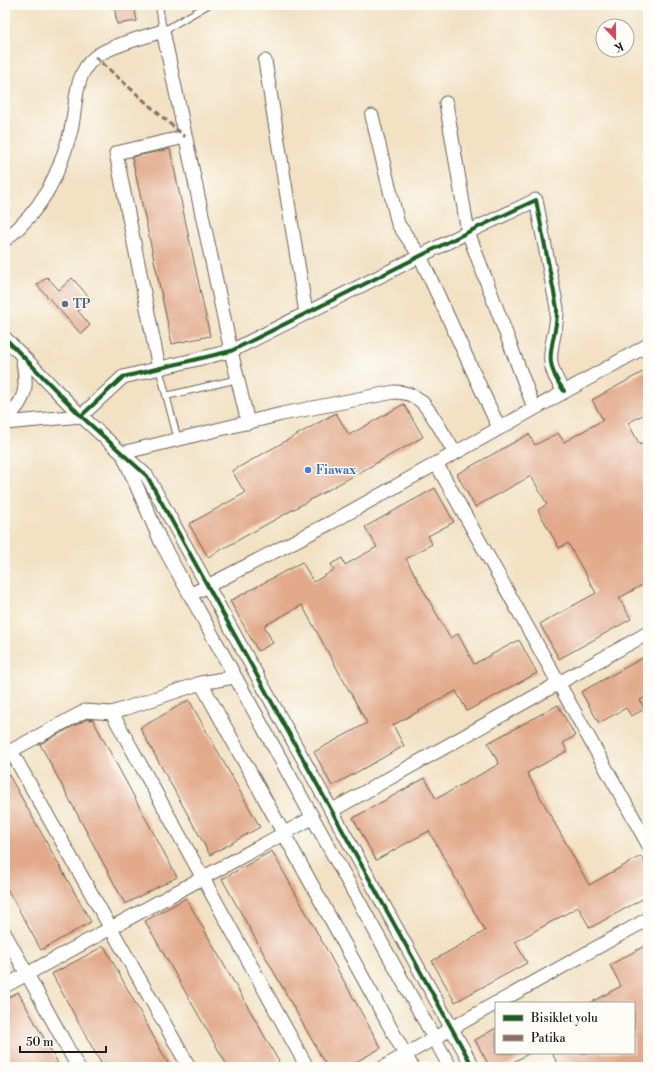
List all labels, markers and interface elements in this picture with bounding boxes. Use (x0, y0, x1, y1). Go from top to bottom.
north arrow (595, 18, 635, 58)
text: K (611, 38, 625, 55)
place label: TP (73, 297, 91, 312)
marker: TP (60, 299, 70, 309)
place label: Fiawax (316, 463, 356, 478)
marker: Fiawax (303, 465, 313, 475)
legend (495, 1002, 635, 1054)
text: Bisiklet yolu (530, 1011, 598, 1026)
scale bar (20, 1028, 106, 1054)
text: Patika (531, 1031, 567, 1046)
text: 50 m (26, 1035, 54, 1050)

